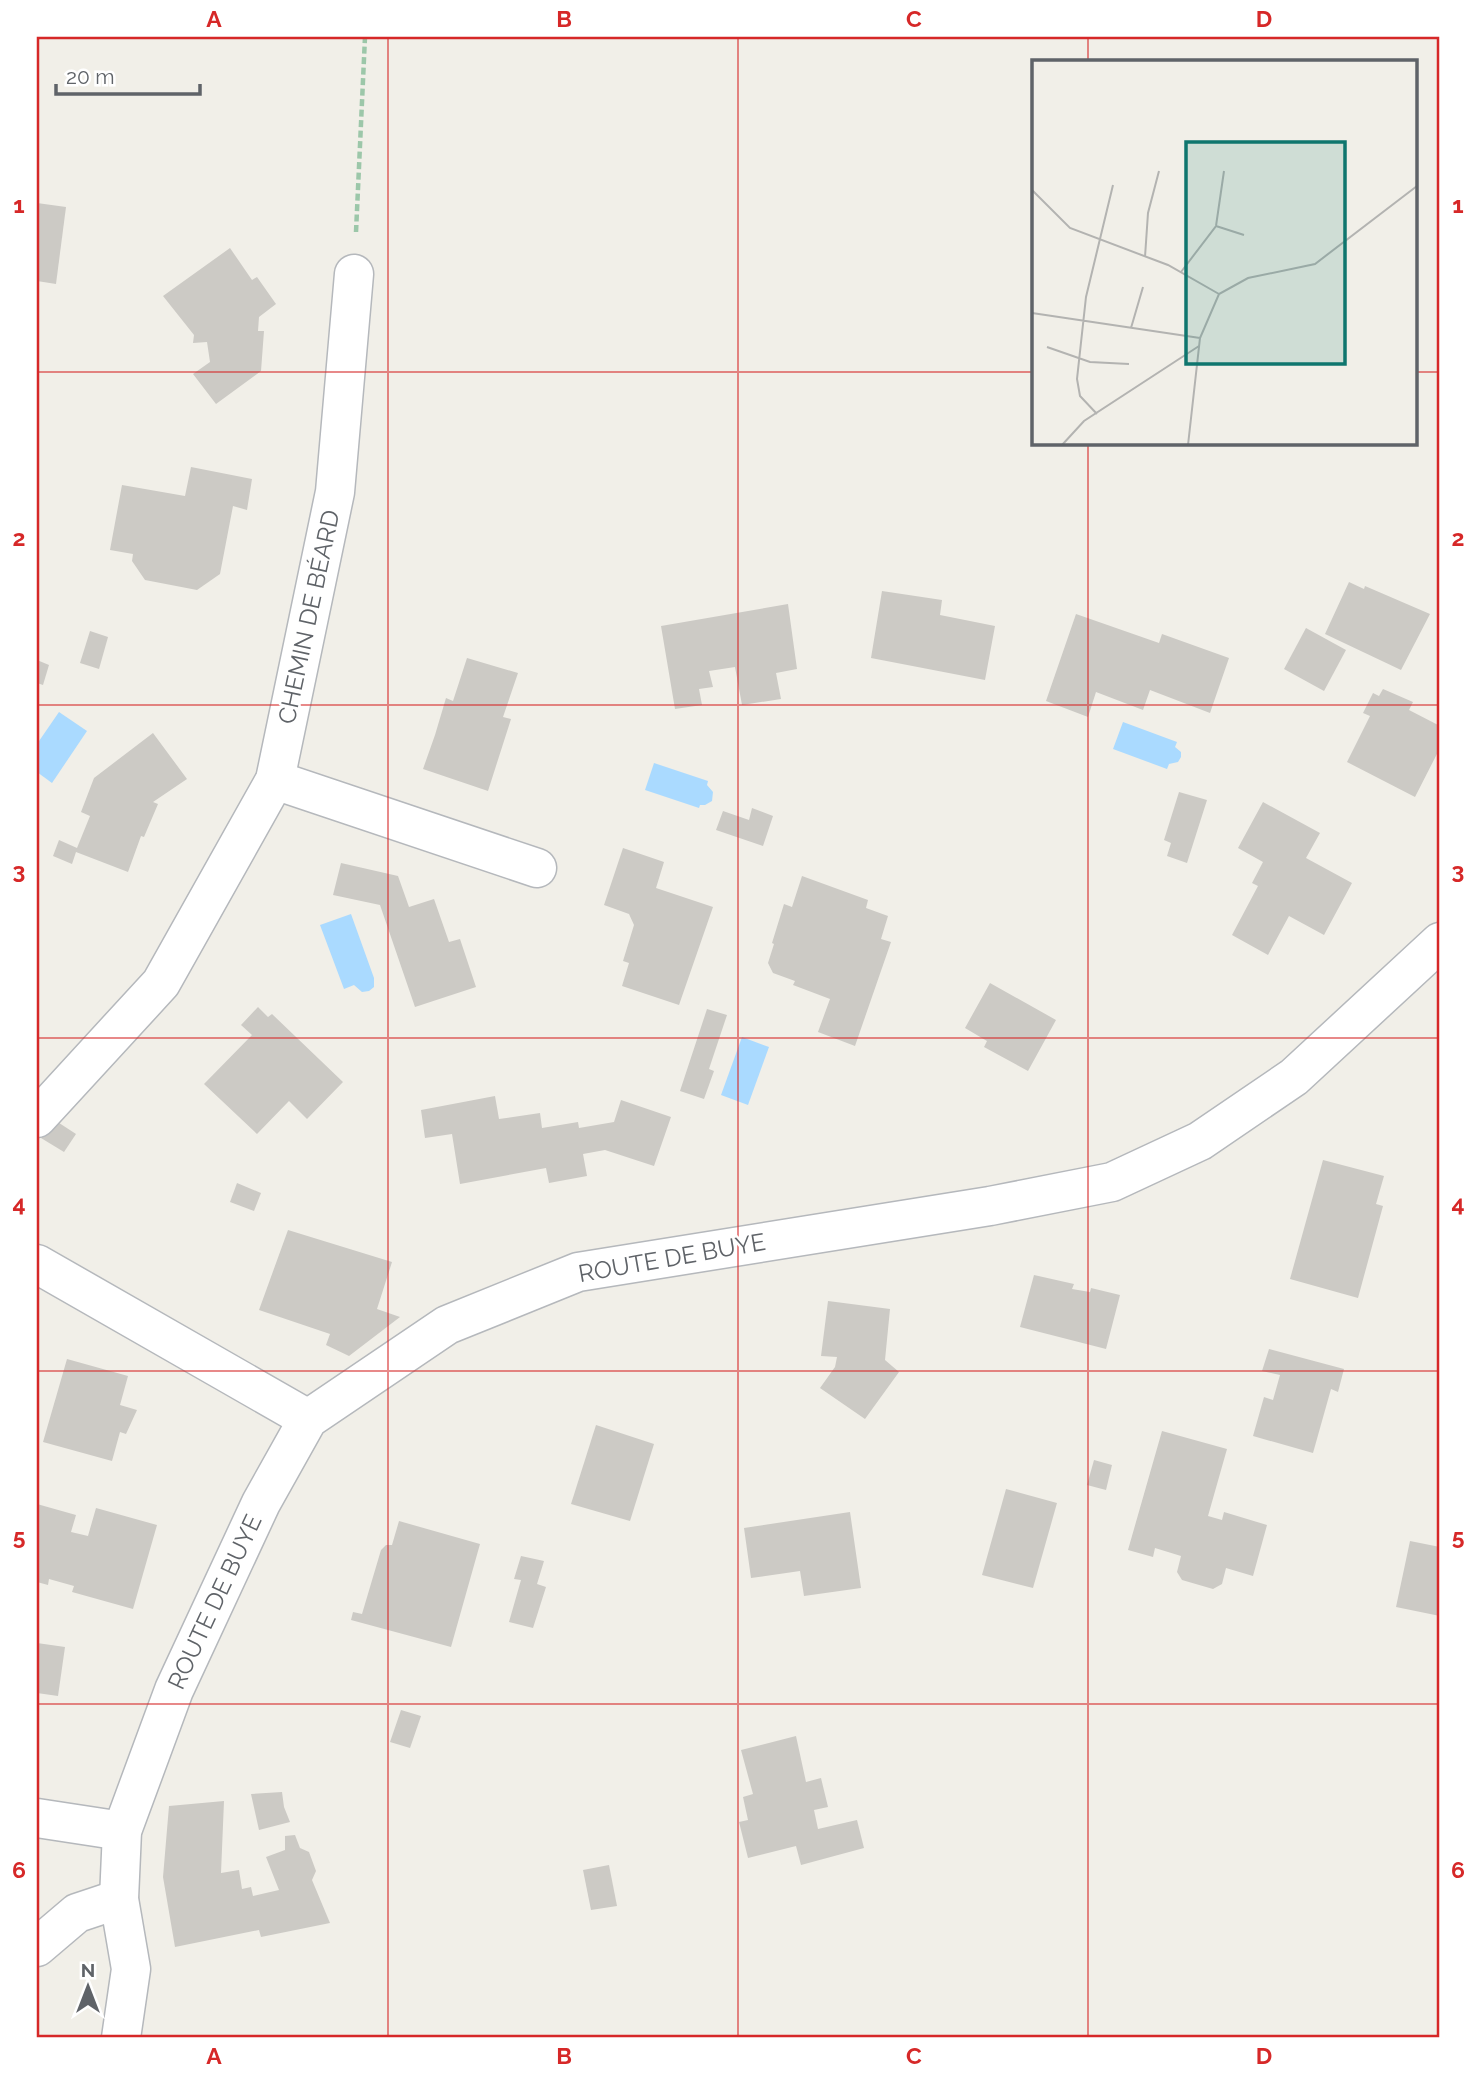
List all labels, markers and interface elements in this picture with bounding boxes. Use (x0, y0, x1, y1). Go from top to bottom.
text: A (206, 5, 222, 32)
text: B (556, 5, 572, 32)
text: C (906, 5, 922, 32)
text: D (1256, 5, 1272, 32)
scale bar (56, 52, 200, 96)
inset map (1032, 60, 1418, 444)
text: 20 m (66, 64, 114, 89)
text: 1 (13, 191, 25, 218)
text: 1 (1452, 191, 1464, 218)
street label: CHEMIN DE BÉARD (272, 507, 345, 727)
text: 2 (13, 524, 25, 551)
text: 2 (1452, 524, 1464, 551)
text: 3 (13, 857, 25, 884)
text: 3 (1452, 857, 1464, 884)
text: 4 (12, 1190, 26, 1217)
text: 4 (1451, 1190, 1465, 1217)
street label: ROUTE DE BUYE (576, 1227, 768, 1288)
street label: ROUTE DE BUYE (161, 1510, 268, 1694)
text: 5 (13, 1523, 26, 1550)
text: 5 (1452, 1523, 1465, 1550)
text: 6 (12, 1856, 26, 1883)
text: 6 (1451, 1856, 1465, 1883)
north arrow (52, 1952, 122, 2022)
text: N (81, 1959, 95, 1981)
text: A (206, 2042, 222, 2069)
text: B (556, 2042, 572, 2069)
text: C (906, 2042, 922, 2069)
text: D (1256, 2042, 1272, 2069)

